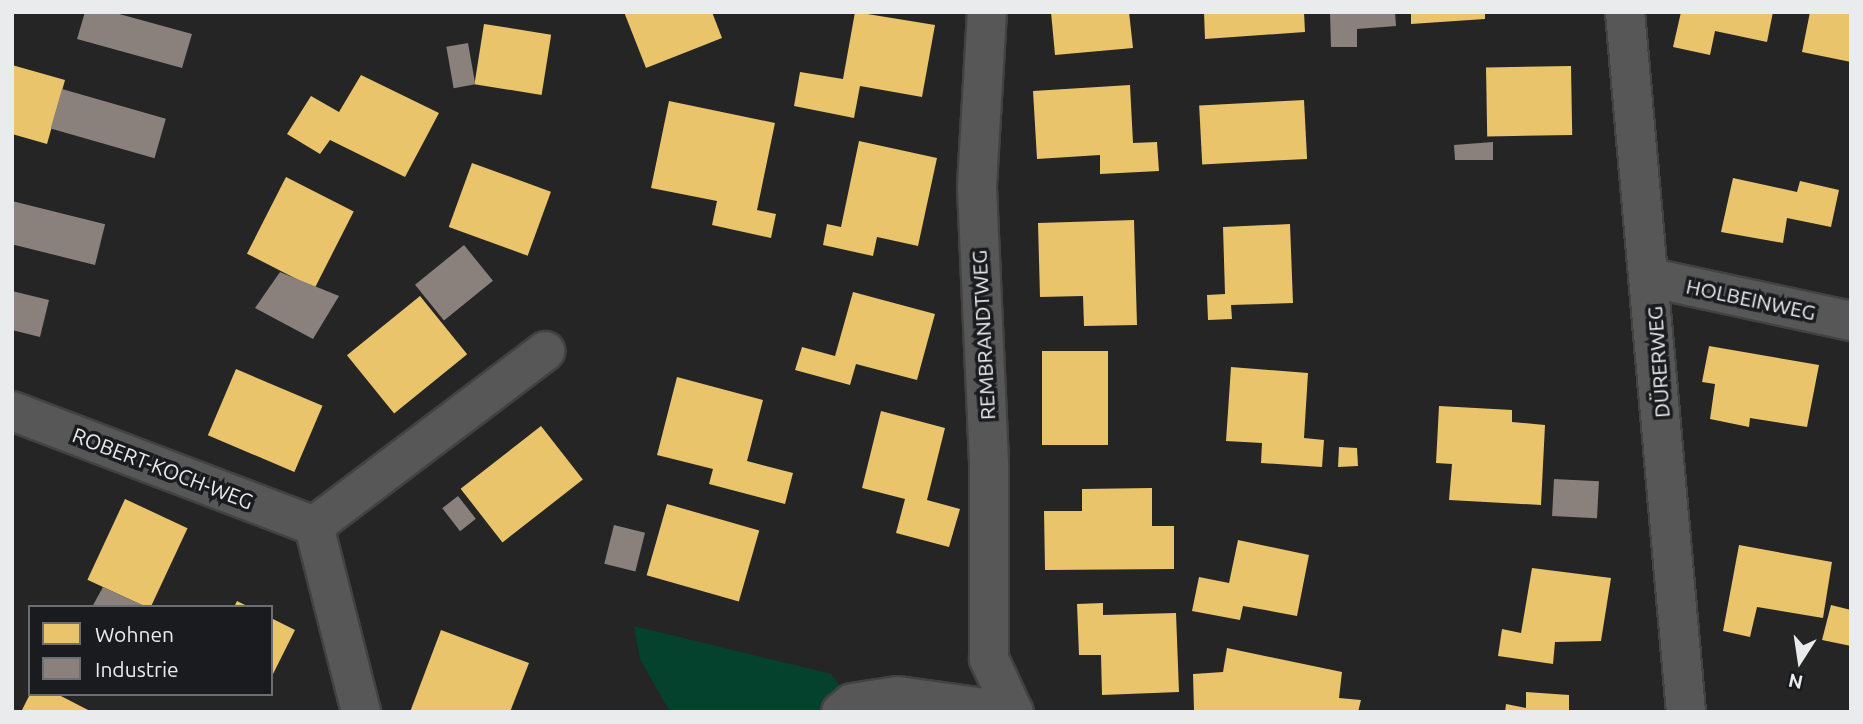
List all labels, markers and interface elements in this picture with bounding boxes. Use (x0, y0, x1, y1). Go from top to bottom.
street label: REMBRANDTWEG (966, 249, 1000, 421)
street label: HOLBEINWEG (1684, 273, 1818, 325)
street label: DÜRERWEG (1642, 305, 1674, 419)
street label: ROBERT-KOCH-WEG (69, 422, 257, 514)
legend (28, 605, 273, 696)
text: Wohnen (95, 622, 174, 646)
north arrow (1765, 626, 1835, 696)
text: Industrie (95, 657, 179, 681)
text: N (1786, 669, 1805, 694)

